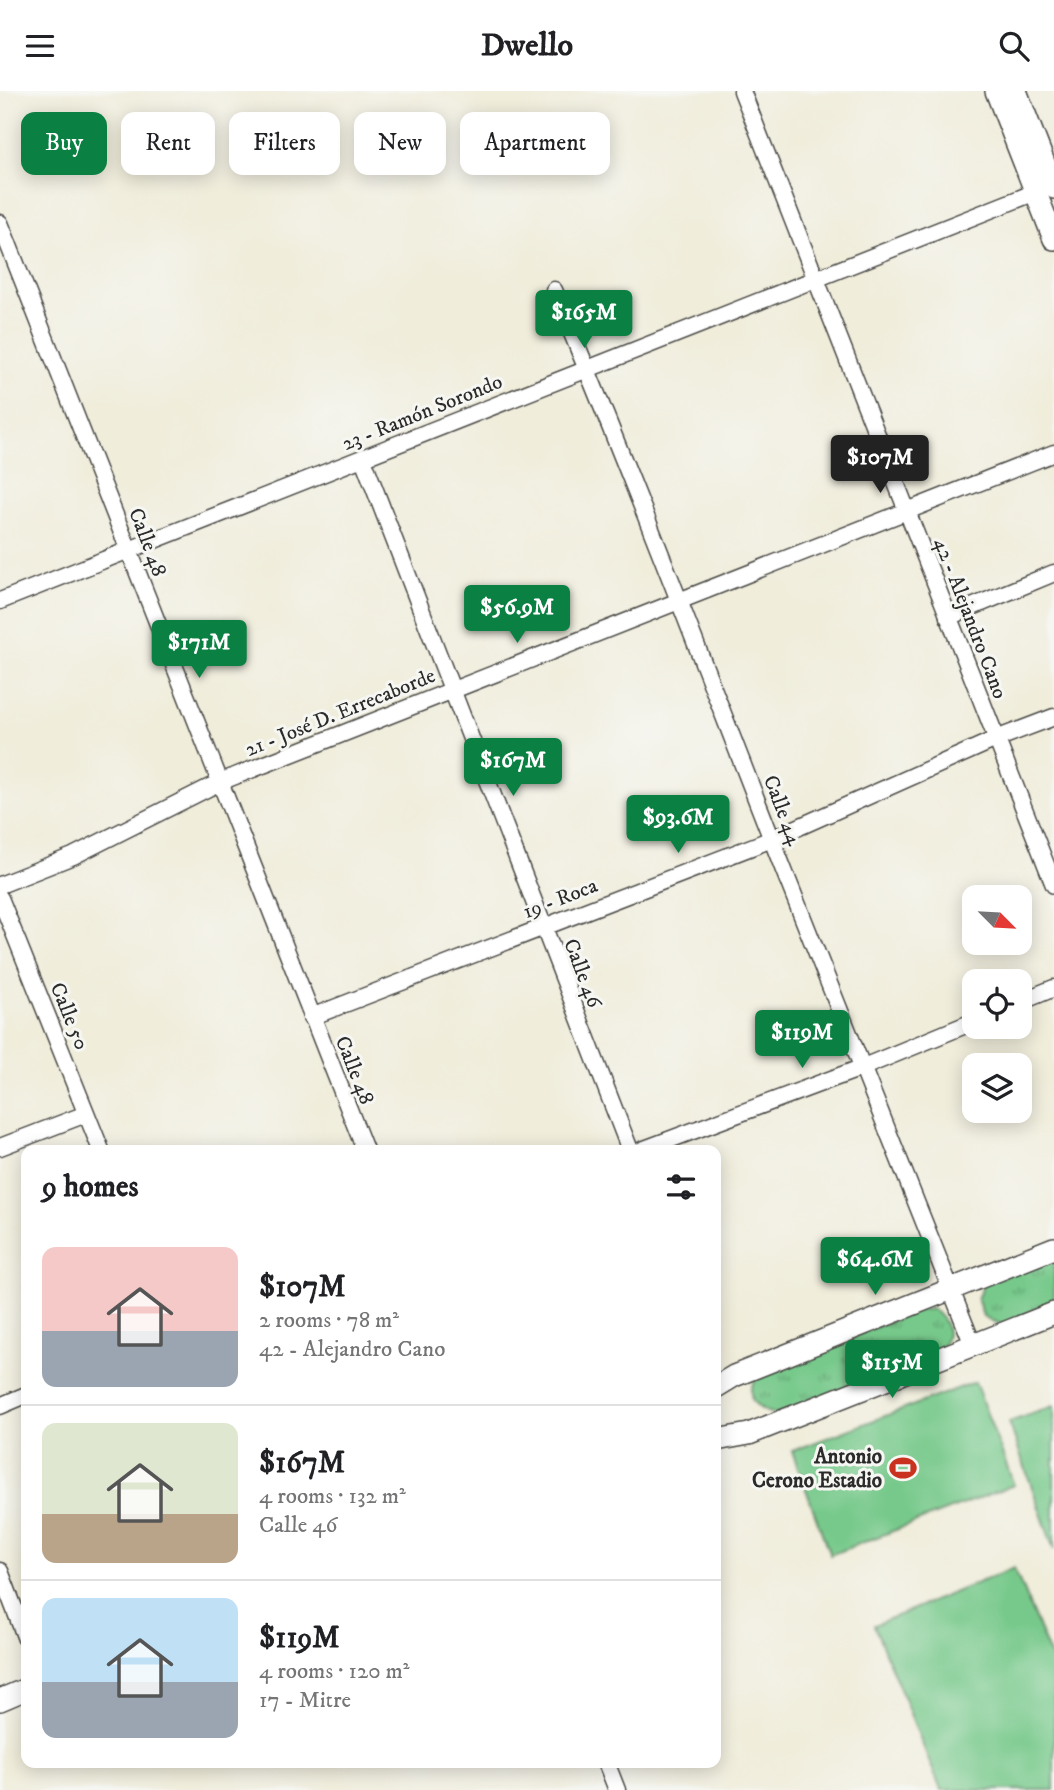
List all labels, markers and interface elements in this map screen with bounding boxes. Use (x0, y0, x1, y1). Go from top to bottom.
text: Dwello (481, 26, 573, 66)
icon: menu (21, 27, 59, 65)
icon: search (995, 27, 1033, 65)
chip: Buy (21, 112, 107, 175)
chip: Rent (121, 112, 215, 175)
chip: Filters (229, 112, 340, 175)
chip: New (354, 112, 446, 175)
chip: Apartment (460, 112, 610, 175)
pin: $165M (535, 291, 633, 350)
text: $165M (551, 298, 617, 327)
street label: 23 - Ramón Sorondo (338, 369, 506, 457)
pin: $107M (831, 435, 929, 495)
text: $107M (847, 443, 913, 472)
street label: Calle 48 (122, 504, 172, 580)
street label: 42 - Alejandro Cano (927, 534, 1013, 702)
pin: $56.9M (460, 585, 574, 645)
text: $56.9M (480, 593, 554, 622)
pin: $171M (150, 621, 248, 680)
text: $171M (168, 628, 230, 657)
street label: 21 - José D. Errecaborde (241, 663, 440, 763)
pin: $167M (464, 739, 562, 798)
text: $167M (480, 746, 546, 775)
street label: Calle 44 (757, 772, 808, 850)
pin: $93.6M (621, 795, 735, 855)
text: $93.6M (642, 803, 714, 832)
street label: 19 - Roca (519, 873, 601, 925)
north arrow (962, 885, 1032, 955)
map controls (962, 885, 1032, 1123)
street label: Calle 46 (557, 935, 607, 1012)
button: locate (962, 969, 1032, 1039)
street label: Calle 50 (44, 979, 94, 1054)
pin: $119M (753, 1011, 851, 1070)
text: $119M (771, 1018, 833, 1047)
street label: Calle 48 (329, 1032, 379, 1108)
button: layers (962, 1053, 1032, 1123)
icon: filters (662, 1168, 700, 1206)
text: 9 homes (42, 1169, 139, 1206)
pin: $64.6M (818, 1237, 932, 1297)
text: $64.6M (837, 1245, 913, 1274)
text: $107M (259, 1269, 346, 1306)
icon: home (98, 1275, 182, 1359)
text: 2 rooms · 78 m² (259, 1306, 399, 1335)
text: 42 - Alejandro Cano (259, 1335, 445, 1364)
pin: $115M (843, 1341, 941, 1400)
text: $115M (861, 1348, 923, 1377)
place label: Antonio Cerono Estadio (752, 1444, 882, 1494)
text: $167M (259, 1445, 345, 1482)
icon: home (98, 1451, 182, 1535)
sports icon: Antonio Cerono Estadio (888, 1453, 918, 1483)
text: 4 rooms · 132 m² (259, 1482, 406, 1511)
text: Calle 46 (259, 1511, 337, 1540)
text: $119M (259, 1620, 340, 1657)
icon: home (98, 1626, 182, 1710)
text: 4 rooms · 120 m² (259, 1657, 410, 1686)
text: 17 - Mitre (259, 1686, 351, 1715)

